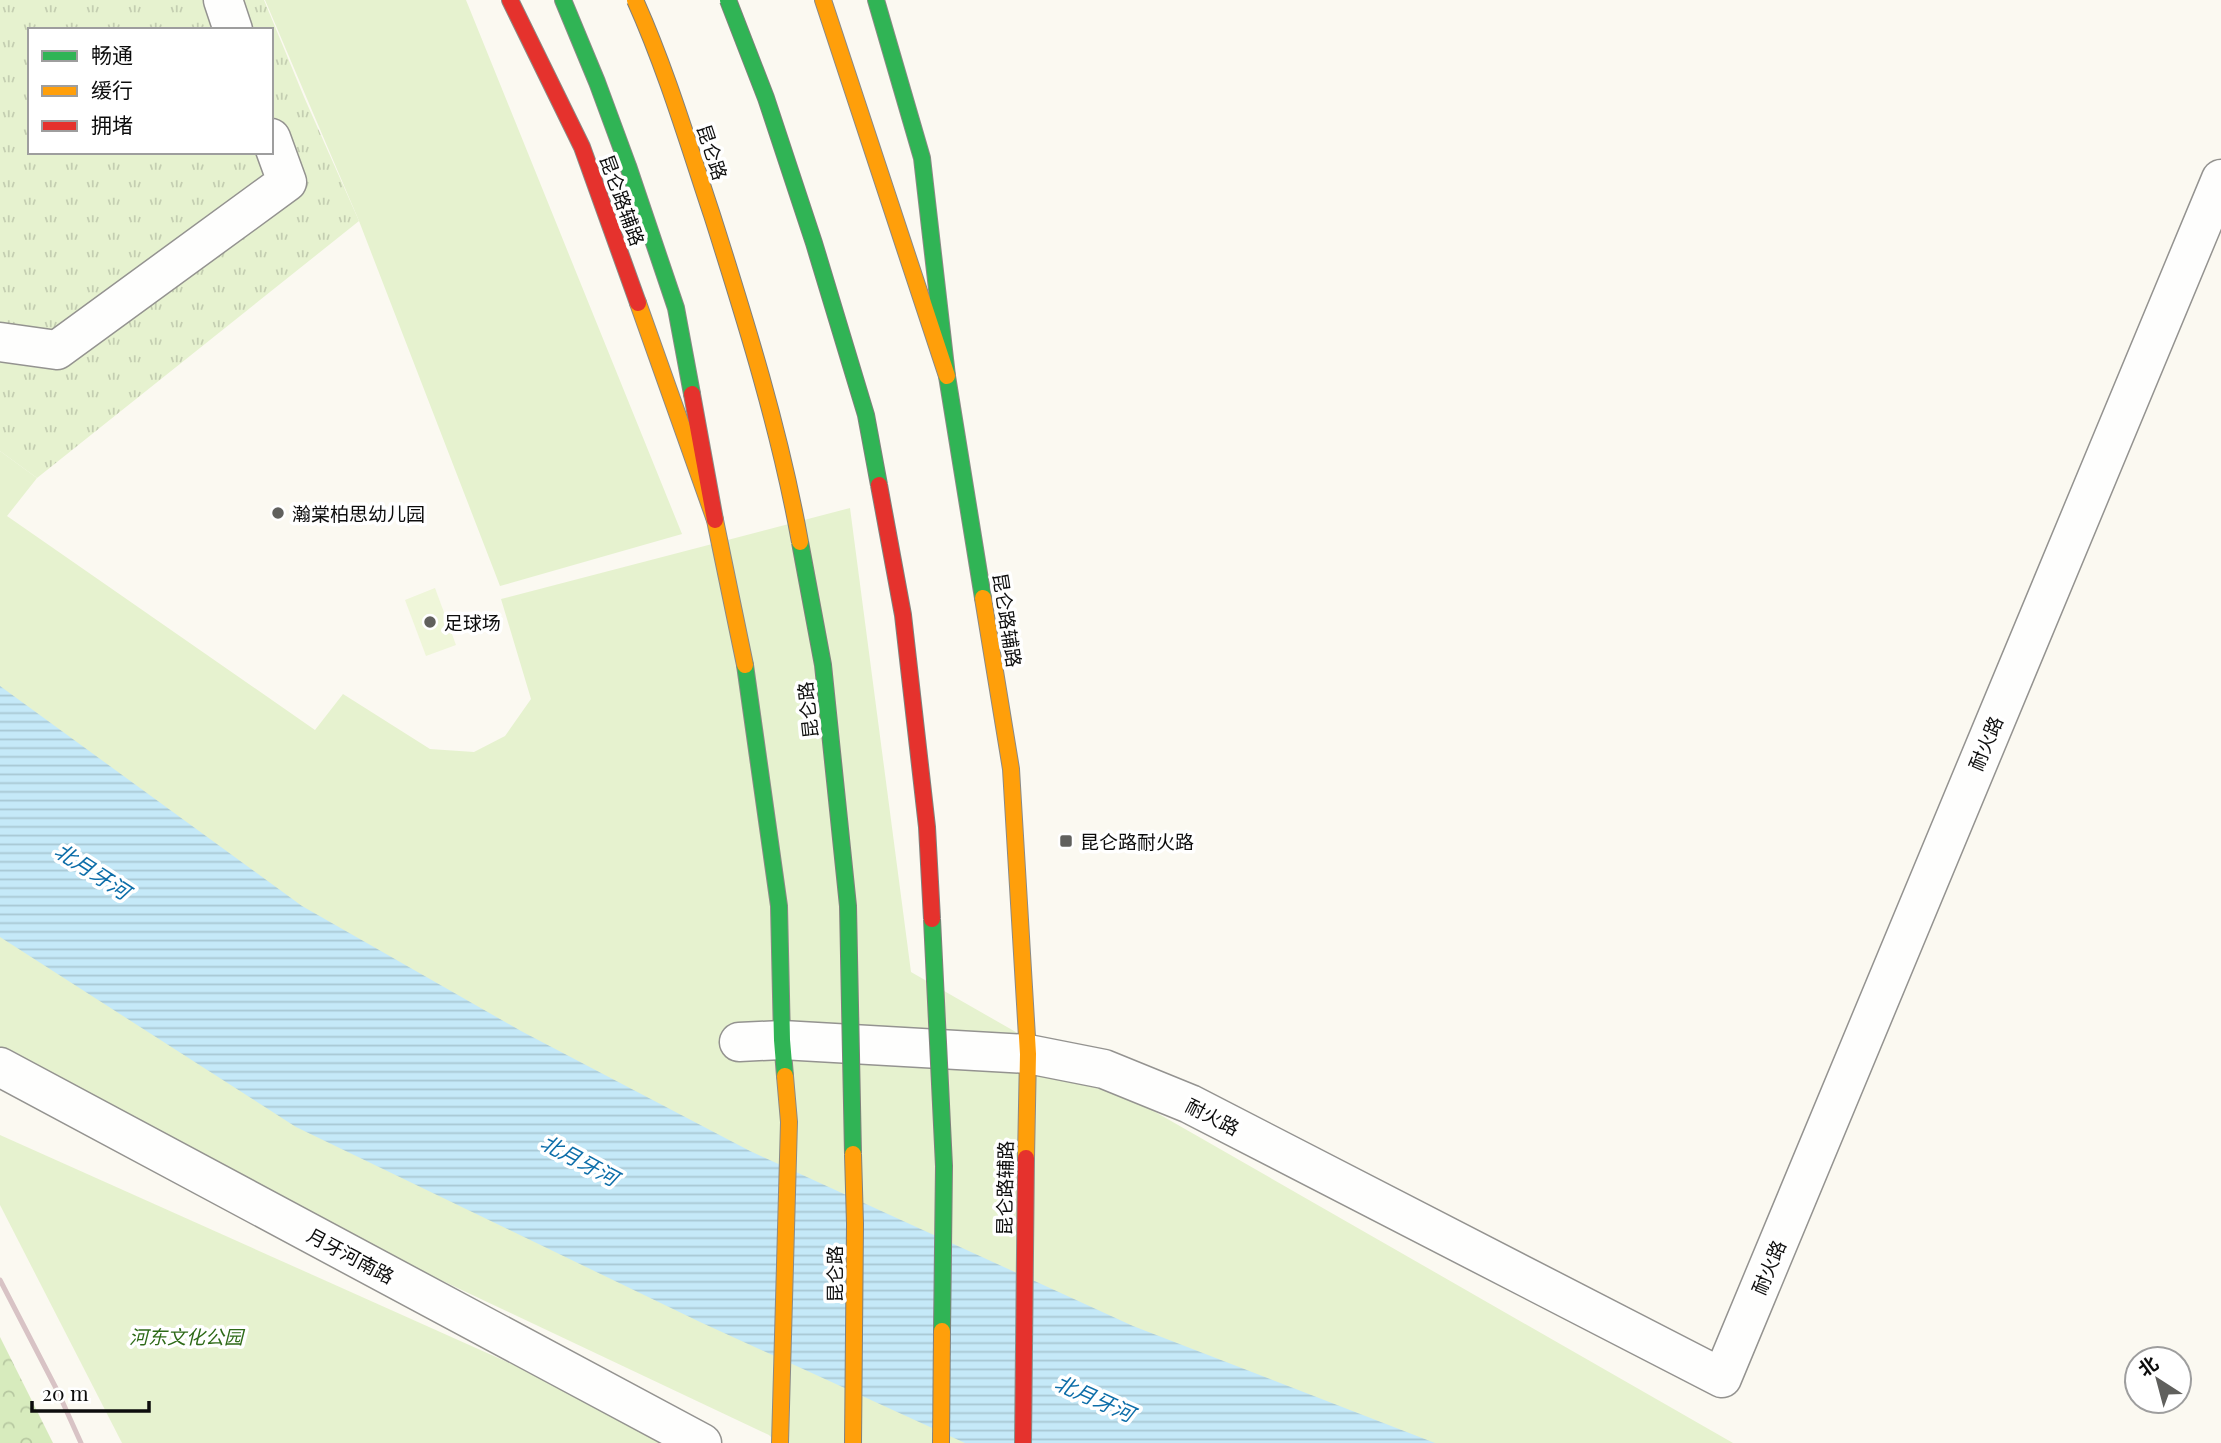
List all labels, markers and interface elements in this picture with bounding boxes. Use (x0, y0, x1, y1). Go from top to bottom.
legend (28, 28, 273, 154)
text: 畅通 (91, 40, 133, 68)
text: 缓行 (91, 75, 133, 103)
text: 拥堵 (91, 110, 133, 138)
street label: 昆仑路 (692, 121, 734, 183)
street label: 昆仑路辅路 (595, 151, 651, 249)
place label: 瀚棠柏思幼儿园 (292, 500, 425, 526)
marker: 瀚棠柏思幼儿园 (270, 505, 286, 521)
street label: 昆仑路辅路 (988, 571, 1028, 669)
place label: 足球场 (444, 609, 501, 635)
marker: 足球场 (422, 614, 438, 630)
street label: 昆仑路 (791, 680, 823, 740)
street label: 耐火路 (1962, 712, 2008, 774)
place label: 昆仑路耐火路 (1080, 828, 1194, 854)
marker: 昆仑路耐火路 (1058, 833, 1074, 849)
water label: 北月牙河 (50, 835, 139, 907)
street label: 耐火路 (1182, 1091, 1244, 1141)
water label: 北月牙河 (536, 1127, 627, 1193)
street label: 昆仑路辅路 (990, 1140, 1018, 1236)
street label: 月牙河南路 (303, 1221, 399, 1289)
street label: 耐火路 (1745, 1236, 1791, 1298)
street label: 昆仑路 (821, 1245, 847, 1303)
park label: 河东文化公园 (129, 1323, 246, 1349)
north arrow (2123, 1345, 2193, 1415)
text: 北 (2132, 1349, 2163, 1382)
water label: 北月牙河 (1051, 1367, 1143, 1428)
scale bar (32, 1370, 149, 1414)
text: 20 m (42, 1378, 89, 1406)

